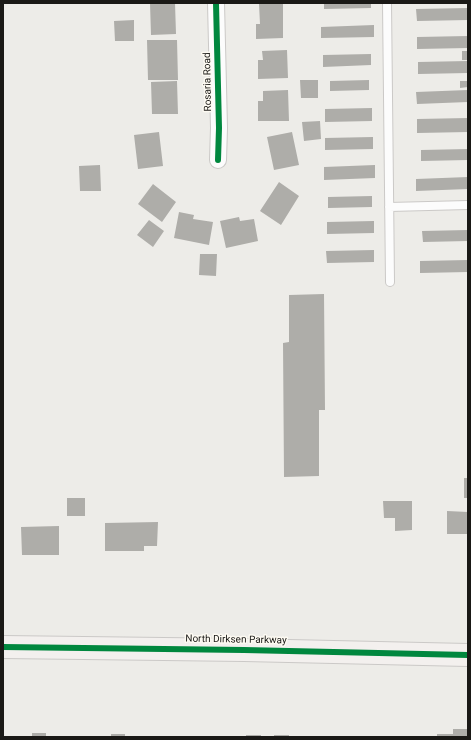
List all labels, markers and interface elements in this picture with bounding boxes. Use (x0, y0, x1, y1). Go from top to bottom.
street label: Rosaria Road (201, 52, 215, 112)
street label: North Dirksen Parkway (185, 633, 287, 647)

